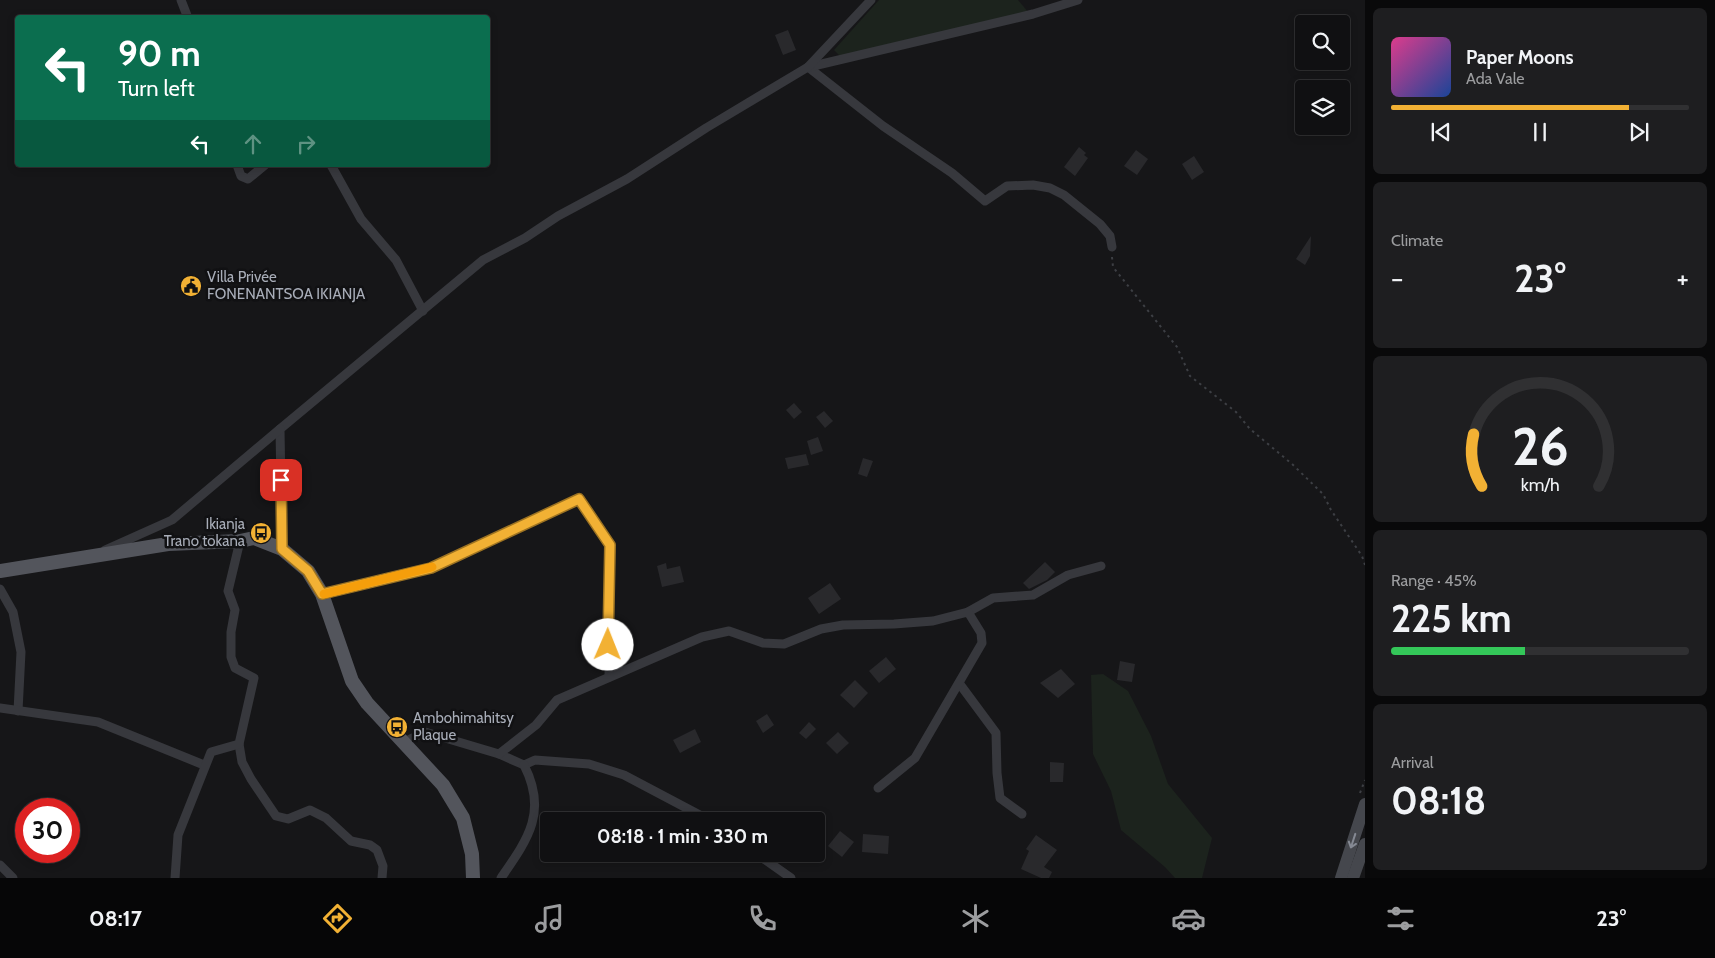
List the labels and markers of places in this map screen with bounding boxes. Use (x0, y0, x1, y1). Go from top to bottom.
place label: Villa Privée FONENANTSOA IKIANJA (207, 268, 366, 303)
public building icon: Villa Privée FONENANTSOA IKIANJA (179, 274, 203, 298)
pin (260, 459, 302, 501)
place label: Ikianja Trano tokana (164, 515, 246, 550)
bus stop icon: Ikianja Trano tokana (249, 521, 273, 545)
place label: Ambohimahitsy Plaque (413, 709, 514, 744)
bus stop icon: Ambohimahitsy Plaque (385, 715, 409, 739)

